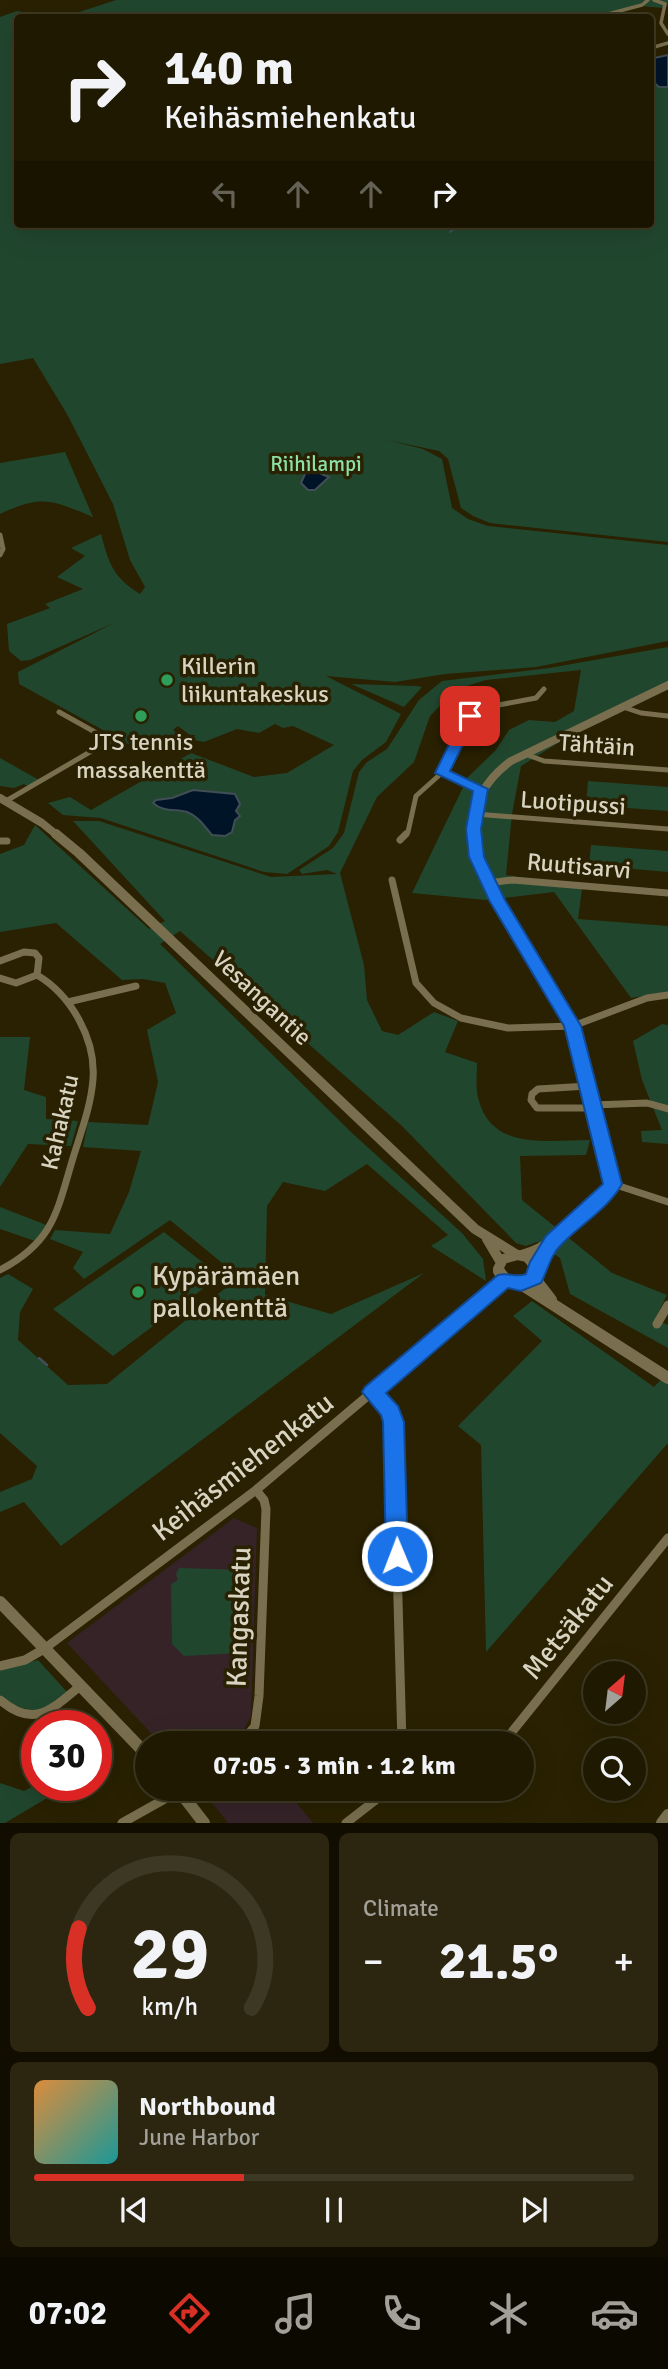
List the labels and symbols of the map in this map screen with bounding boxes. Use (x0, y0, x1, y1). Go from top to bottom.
park label: Riihilampi (270, 451, 362, 477)
place label: Killerin liikuntakeskus (181, 651, 329, 709)
marker: Killerin liikuntakeskus (159, 672, 175, 688)
pin (440, 686, 500, 746)
marker: JTS tennis massakenttä (133, 708, 149, 724)
place label: JTS tennis massakenttä (76, 727, 206, 785)
street label: Tähtäin (558, 727, 636, 763)
street label: Luotipussi (519, 784, 627, 822)
street label: Ruutisarvi (526, 846, 632, 886)
street label: Vesangantie (206, 944, 318, 1052)
street label: Kahakatu (34, 1071, 86, 1173)
place label: Kypärämäen pallokenttä (152, 1259, 300, 1325)
marker: Kypärämäen pallokenttä (130, 1284, 146, 1300)
street label: Keihäsmiehenkatu (145, 1386, 341, 1548)
position arrow (360, 1519, 434, 1593)
street label: Kangaskatu (220, 1546, 258, 1688)
street label: Metsäkatu (515, 1567, 621, 1687)
north arrow (583, 1661, 646, 1724)
speed limit sign: 30 (21, 1710, 112, 1801)

